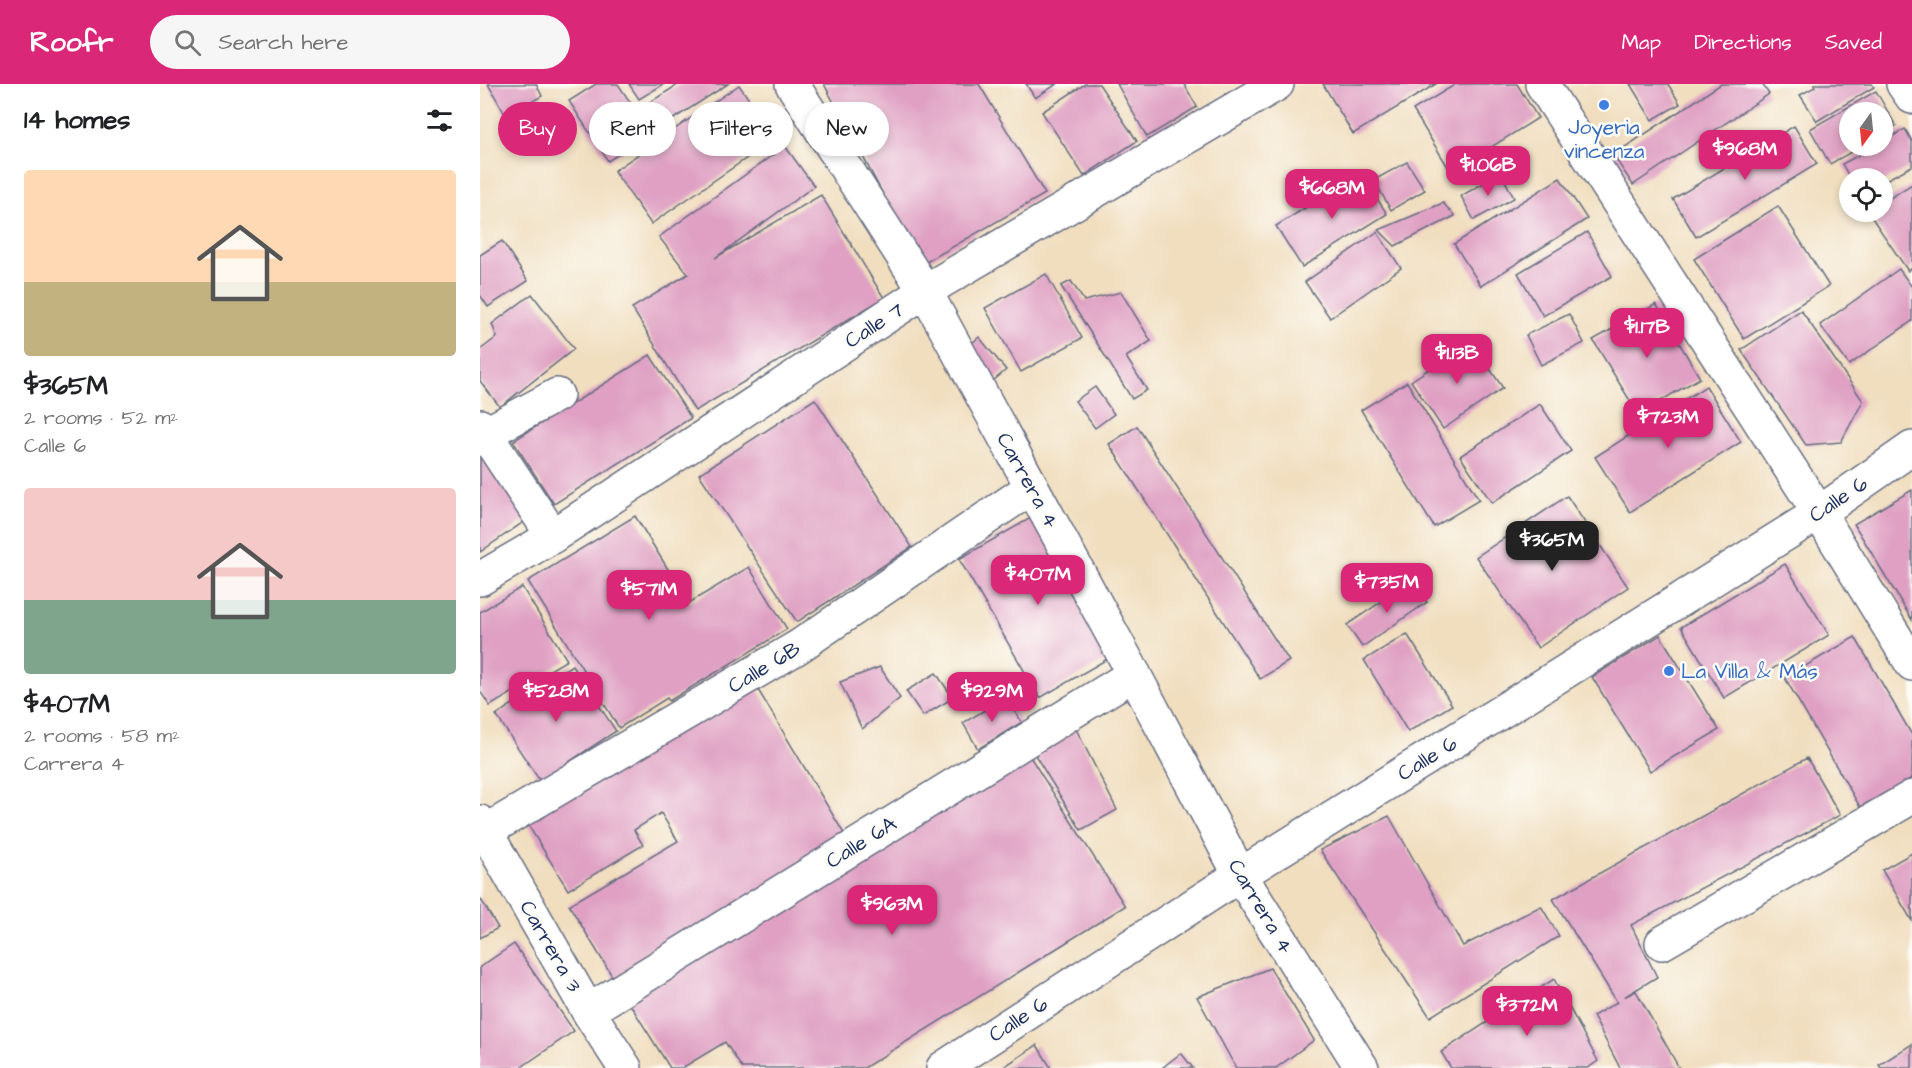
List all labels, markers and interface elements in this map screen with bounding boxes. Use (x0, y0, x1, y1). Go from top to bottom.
search box (150, 15, 570, 69)
text: Roofr (30, 23, 114, 62)
icon: search (171, 26, 204, 59)
text: Search here (219, 27, 348, 58)
text: Map (1621, 28, 1661, 57)
text: Directions (1694, 28, 1792, 57)
text: Saved (1825, 28, 1882, 57)
marker: Joyeria vincenza (1597, 98, 1611, 112)
text: 14 homes (24, 102, 130, 138)
chip: Buy (498, 102, 577, 156)
chip: Rent (589, 102, 676, 156)
chip: Filters (688, 102, 793, 156)
chip: New (805, 102, 889, 156)
north arrow (1839, 102, 1893, 156)
map controls (1839, 102, 1893, 222)
icon: filters (423, 104, 456, 137)
place label: Joyeria vincenza (1564, 113, 1645, 166)
pin: $968M (1703, 130, 1787, 181)
text: $968M (1713, 135, 1777, 163)
pin: $1.06B (1439, 146, 1537, 197)
text: $1.06B (1460, 151, 1516, 179)
button: locate (1839, 168, 1893, 222)
pin: $668M (1290, 169, 1374, 220)
text: $668M (1299, 174, 1365, 202)
icon: home (186, 209, 294, 317)
street label: Calle 7 (839, 296, 909, 355)
pin: $1.17B (1598, 308, 1696, 359)
text: $1.17B (1624, 313, 1670, 341)
pin: $1.13B (1408, 334, 1506, 385)
text: $1.13B (1435, 339, 1479, 367)
text: $365M (24, 368, 108, 404)
pin: $723M (1626, 398, 1710, 449)
text: $723M (1637, 403, 1699, 431)
text: 2 rooms · 52 m² (24, 404, 178, 432)
street label: Carrera 4 (989, 427, 1066, 533)
text: Calle 6 (24, 432, 86, 460)
street label: Calle 6 (1803, 469, 1873, 530)
pin: $365M (1510, 521, 1594, 572)
text: $365M (1520, 526, 1584, 554)
icon: home (186, 527, 294, 635)
pin: $407M (996, 555, 1080, 606)
text: $407M (1005, 560, 1071, 588)
pin: $735M (1345, 563, 1429, 614)
text: $735M (1355, 568, 1419, 596)
pin: $571M (607, 570, 691, 621)
text: $571M (621, 575, 677, 603)
street label: Calle 6B (722, 634, 806, 700)
place label: La Villa & Más (1681, 657, 1818, 686)
marker: La Villa & Más (1662, 664, 1676, 678)
pin: $528M (514, 672, 598, 723)
pin: $929M (950, 672, 1034, 723)
text: $528M (523, 677, 589, 705)
text: $929M (961, 677, 1023, 705)
text: $407M (24, 686, 110, 722)
text: 2 rooms · 58 m² (24, 722, 180, 750)
street label: Calle 6 (1392, 729, 1463, 788)
text: Carrera 4 (24, 750, 124, 778)
street label: Calle 6A (820, 809, 903, 876)
street label: Carrera 4 (1221, 854, 1300, 959)
pin: $963M (850, 885, 934, 936)
text: $963M (861, 890, 923, 918)
street label: Carrera 3 (513, 895, 589, 998)
pin: $372M (1485, 986, 1569, 1037)
street label: Calle 6 (983, 990, 1053, 1049)
text: $372M (1496, 991, 1558, 1019)

